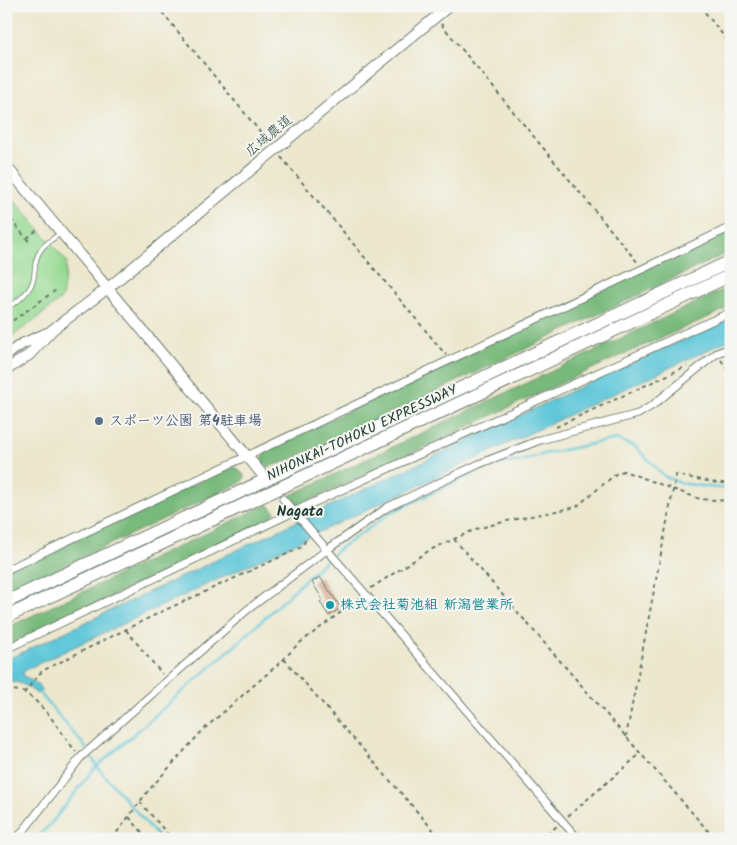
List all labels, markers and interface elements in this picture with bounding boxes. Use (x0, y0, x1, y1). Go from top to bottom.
street label: 広域農道 (240, 110, 298, 162)
street label: NIHONKAI-TOHOKU EXPRESSWAY (263, 379, 462, 487)
place label: スポーツ公園 第4駐車場 (109, 410, 262, 432)
marker: スポーツ公園 第4駐車場 (93, 415, 105, 427)
district label: Nagata (277, 500, 324, 524)
place label: 株式会社菊池組 新潟営業所 (340, 594, 513, 616)
marker: 株式会社菊池組 新潟営業所 (324, 599, 336, 611)

